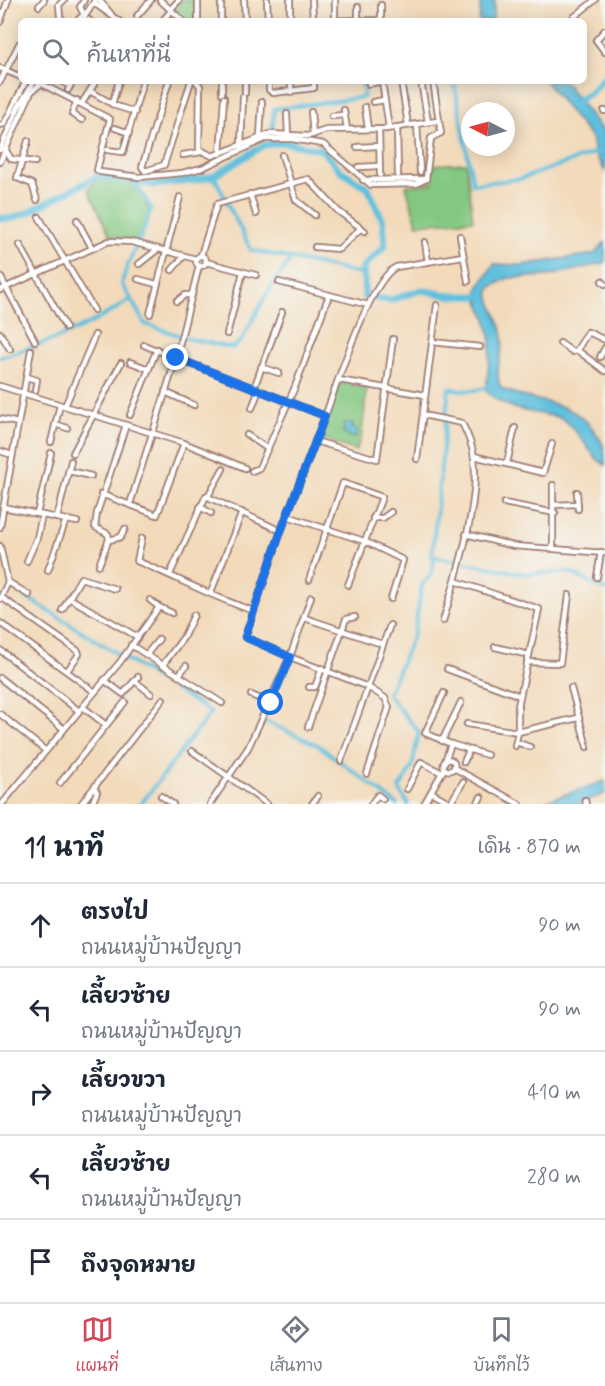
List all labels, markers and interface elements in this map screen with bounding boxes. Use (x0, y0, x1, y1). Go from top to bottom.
search box (18, 18, 587, 84)
icon: search (39, 35, 72, 68)
text: ค้นหาที่นี่ (87, 42, 171, 70)
north arrow (461, 102, 515, 156)
route end (162, 344, 188, 370)
route start (257, 689, 283, 715)
text: 11 นาที (24, 832, 104, 866)
text: เดิน · 870 m (477, 834, 581, 861)
text: ตรงไป (81, 899, 149, 927)
icon: ahead (24, 909, 57, 942)
text: 90 m (538, 912, 581, 939)
text: ถนนหมู่บ้านปัญญา (81, 935, 242, 962)
text: เลี้ยวซ้าย (81, 983, 171, 1011)
icon: left (24, 993, 57, 1026)
text: 90 m (538, 996, 581, 1023)
text: ถนนหมู่บ้านปัญญา (81, 1019, 242, 1046)
text: เลี้ยวขวา (81, 1067, 165, 1095)
icon: right (24, 1077, 57, 1110)
text: 410 m (527, 1080, 581, 1107)
text: ถนนหมู่บ้านปัญญา (81, 1103, 242, 1130)
text: เลี้ยวซ้าย (81, 1151, 171, 1179)
icon: left (24, 1161, 57, 1194)
text: 280 m (527, 1164, 581, 1191)
text: ถนนหมู่บ้านปัญญา (81, 1187, 242, 1214)
icon: arrive (24, 1245, 57, 1278)
text: ถึงจุดหมาย (81, 1252, 196, 1280)
tab: แผนที่ (75, 1313, 119, 1377)
tab: เส้นทาง (269, 1313, 322, 1377)
tab: บันทึกไว้ (473, 1313, 530, 1377)

